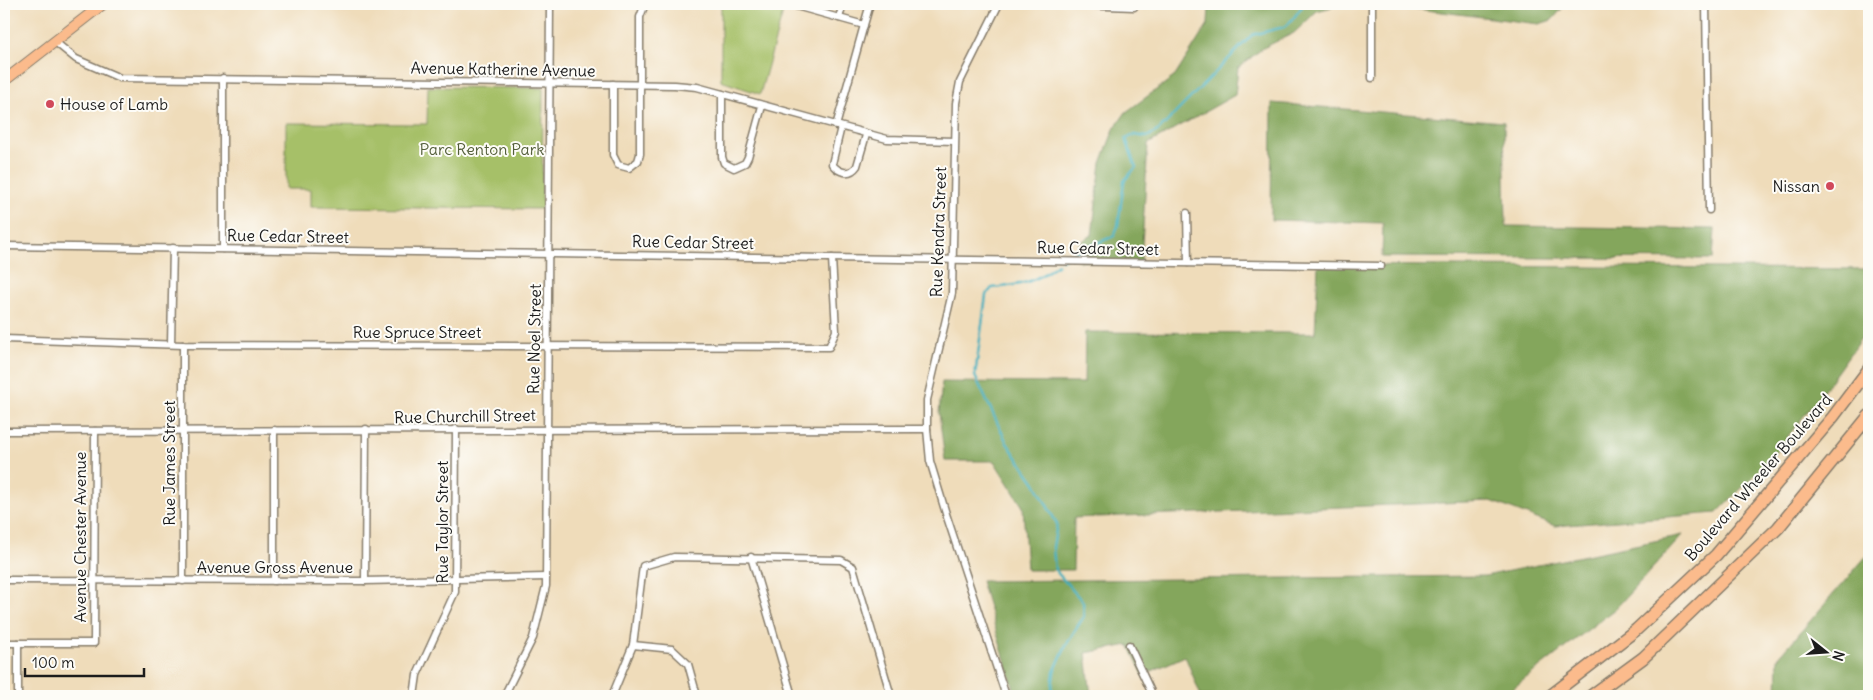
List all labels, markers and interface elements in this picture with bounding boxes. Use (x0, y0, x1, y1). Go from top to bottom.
street label: Avenue Katherine Avenue (410, 57, 596, 81)
place label: House of Lamb (60, 94, 168, 114)
marker: House of Lamb (44, 98, 56, 110)
park label: Parc Renton Park (420, 139, 544, 159)
street label: Rue Kendra Street (926, 166, 950, 298)
place label: Nissan (1772, 176, 1820, 196)
marker: Nissan (1824, 180, 1836, 192)
street label: Rue Cedar Street (227, 225, 350, 247)
street label: Rue Cedar Street (632, 231, 755, 253)
street label: Rue Cedar Street (1037, 237, 1160, 259)
street label: Rue Noel Street (523, 283, 545, 394)
street label: Rue Spruce Street (353, 322, 482, 342)
street label: Boulevard Wheeler Boulevard (1680, 389, 1836, 565)
street label: Rue James Street (159, 400, 179, 526)
street label: Rue Churchill Street (394, 405, 537, 427)
street label: Avenue Chester Avenue (70, 452, 90, 622)
street label: Rue Taylor Street (432, 460, 452, 583)
street label: Avenue Gross Avenue (197, 557, 353, 577)
north arrow (1800, 628, 1850, 678)
scale bar (25, 645, 144, 677)
text: N (1828, 649, 1848, 663)
text: 100 m (32, 653, 74, 672)

